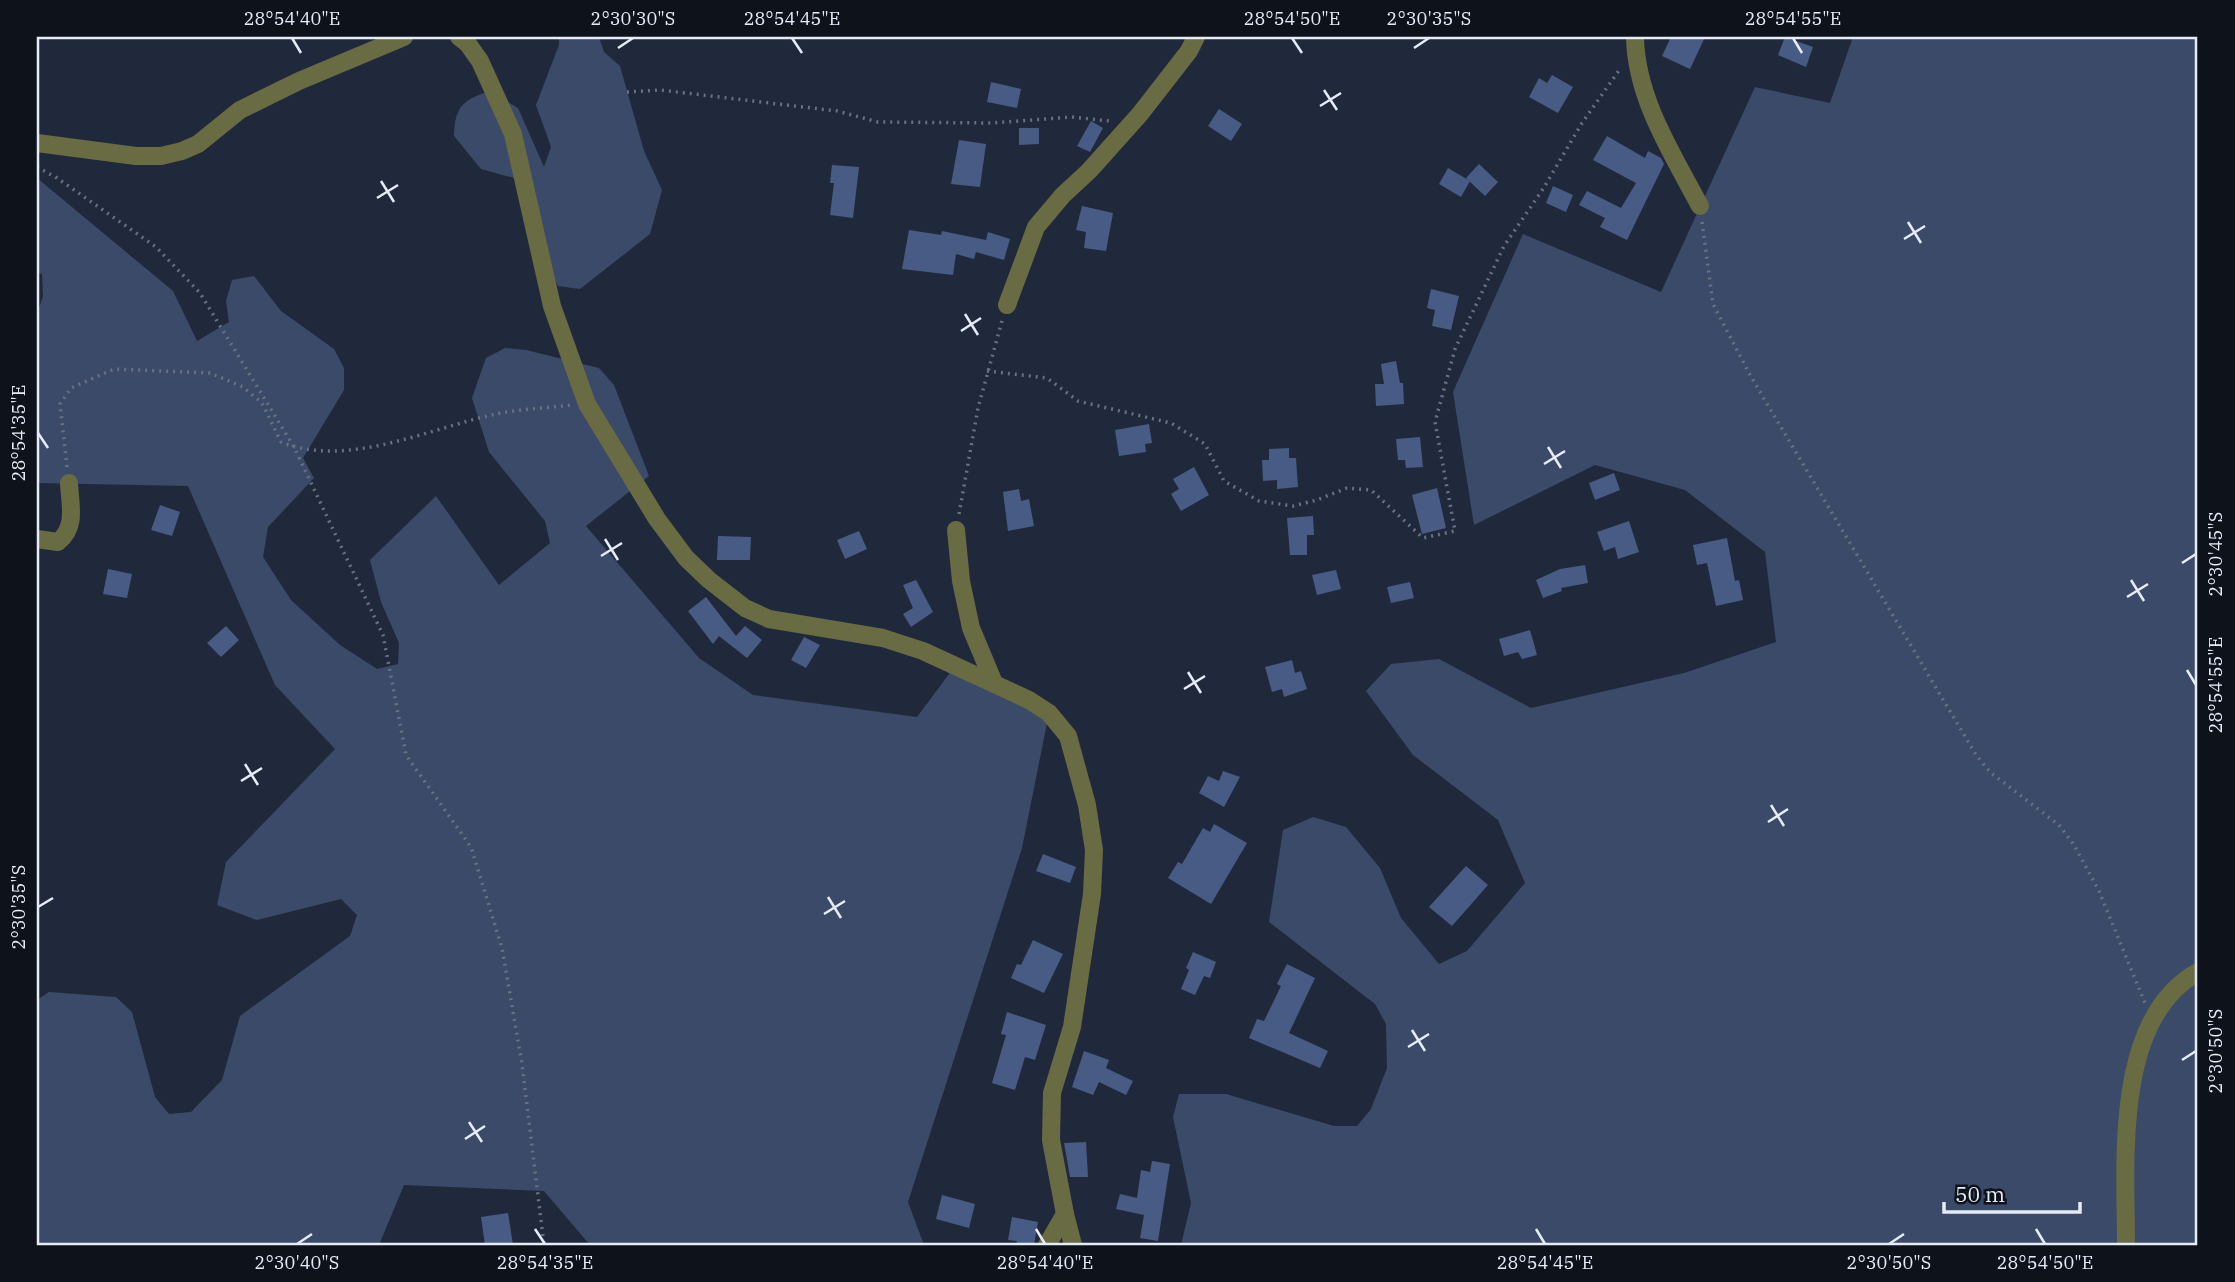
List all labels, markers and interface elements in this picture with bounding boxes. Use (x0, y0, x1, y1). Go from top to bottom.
text: 28°54'40"E (244, 7, 340, 30)
text: 2°30'30"S (591, 7, 675, 30)
text: 28°54'45"E (744, 7, 840, 30)
text: 28°54'50"E (1244, 7, 1340, 30)
text: 2°30'35"S (1387, 7, 1471, 30)
text: 28°54'55"E (1745, 7, 1841, 30)
text: 28°54'35"E (7, 385, 30, 481)
text: 2°30'45"S (2204, 512, 2227, 596)
text: 28°54'55"E (2204, 637, 2227, 733)
text: 2°30'35"S (7, 865, 30, 949)
text: 2°30'50"S (2204, 1009, 2227, 1093)
scale bar (1944, 1170, 2081, 1214)
text: 50 m (1955, 1180, 2005, 1208)
text: 2°30'40"S (255, 1251, 339, 1274)
text: 28°54'35"E (497, 1251, 593, 1274)
text: 28°54'40"E (997, 1251, 1093, 1274)
text: 28°54'45"E (1497, 1251, 1593, 1274)
text: 2°30'50"S (1847, 1251, 1931, 1274)
text: 28°54'50"E (1997, 1251, 2093, 1274)

